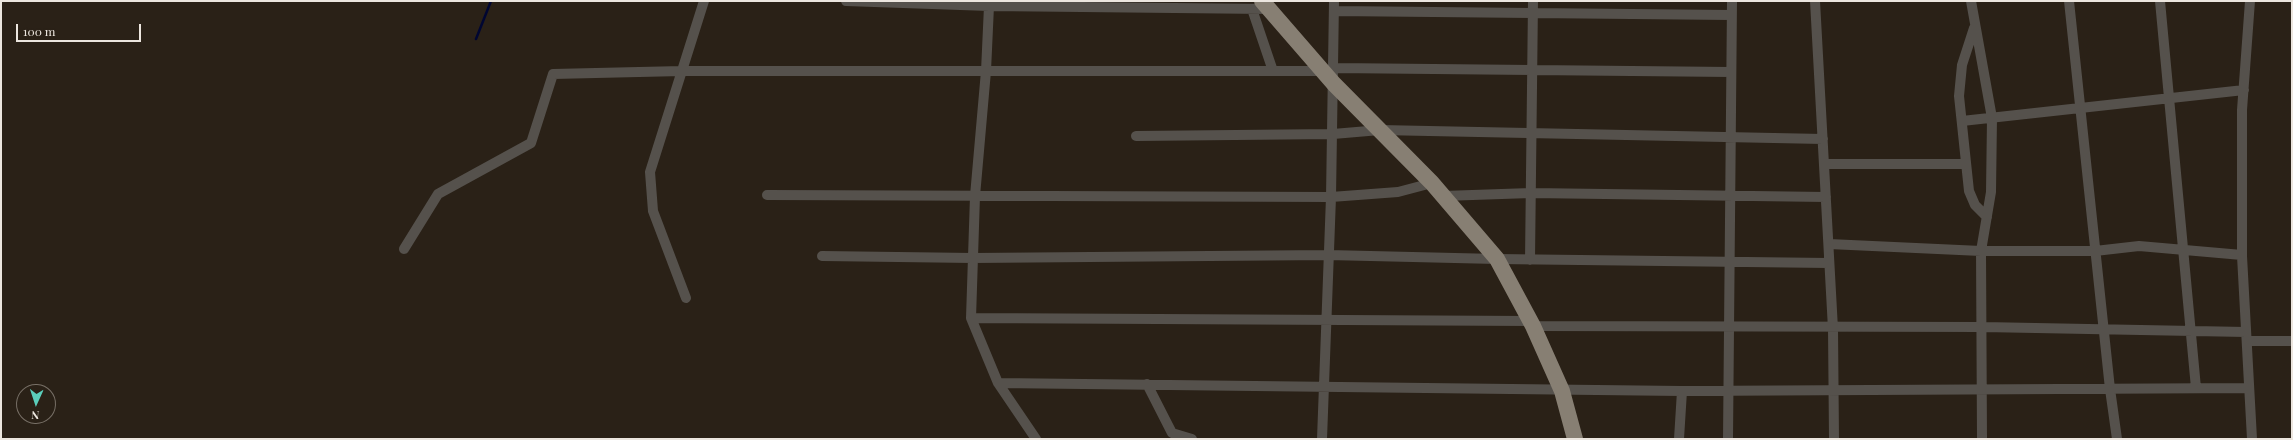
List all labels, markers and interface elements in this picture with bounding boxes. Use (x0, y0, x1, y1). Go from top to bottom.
scale bar (18, 16, 143, 42)
text: 100 m (23, 23, 55, 39)
north arrow (16, 384, 56, 424)
text: N (31, 408, 40, 423)

